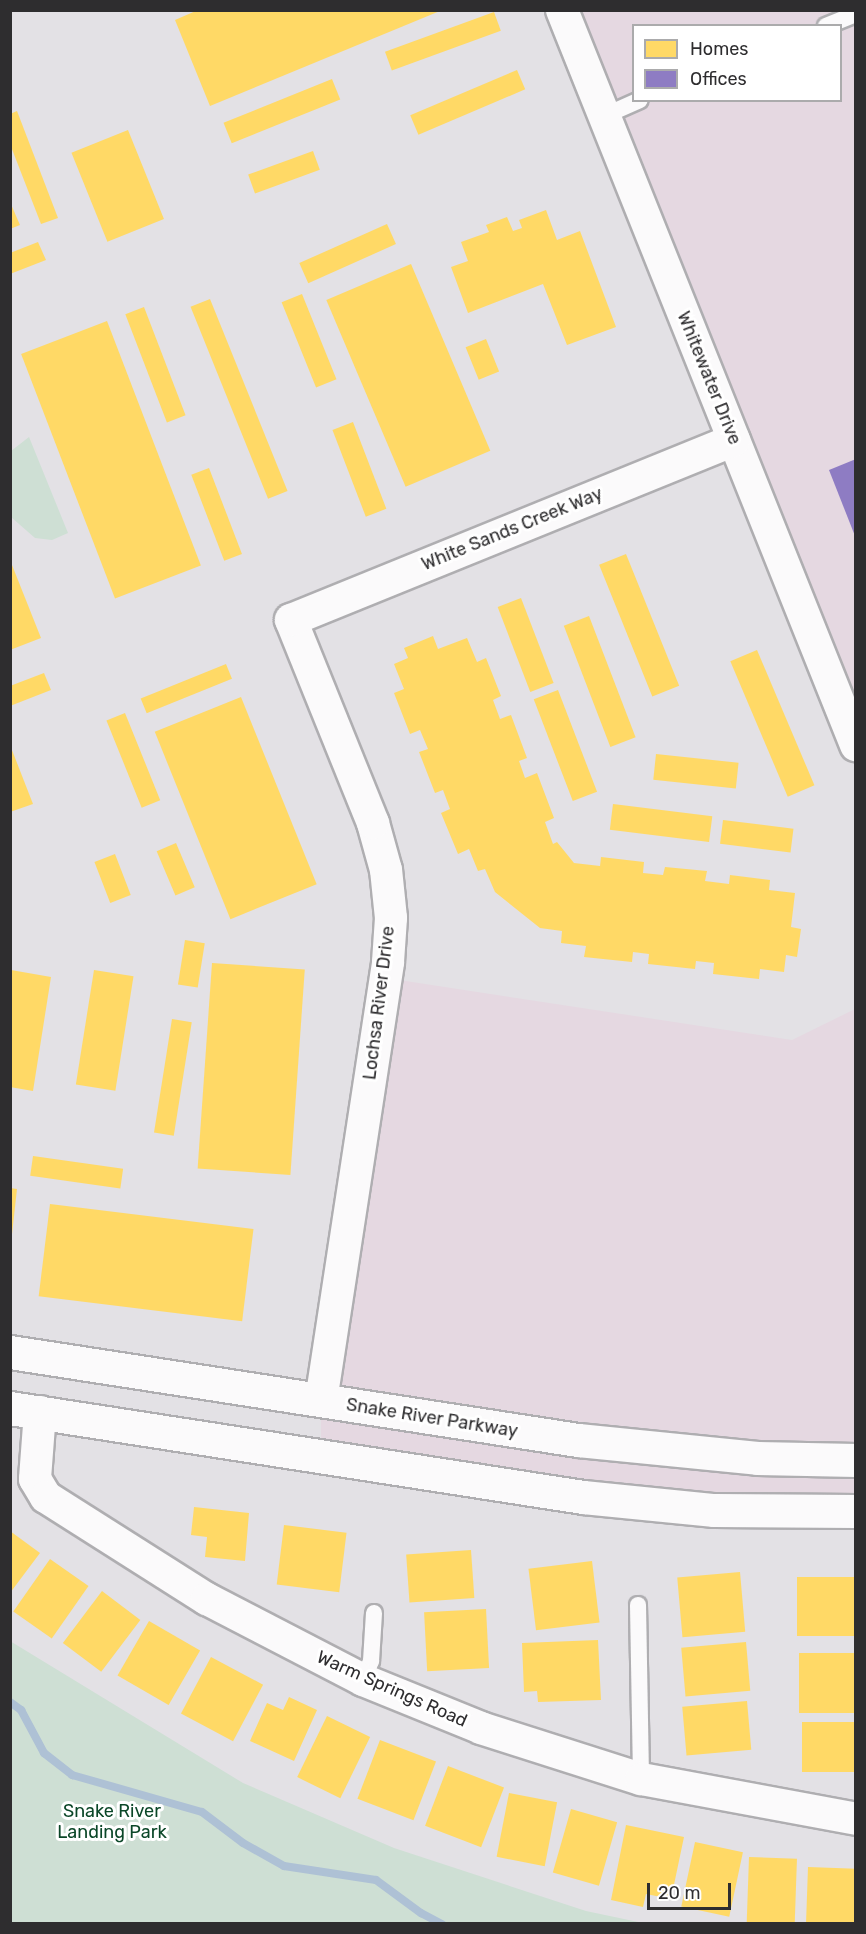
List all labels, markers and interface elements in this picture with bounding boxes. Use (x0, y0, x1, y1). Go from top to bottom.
legend (632, 24, 842, 102)
text: Homes (690, 38, 748, 60)
text: Offices (690, 68, 747, 90)
street label: Whitewater Drive (672, 308, 746, 448)
street label: White Sands Creek Way (418, 483, 606, 575)
street label: Lochsa River Drive (359, 925, 399, 1081)
street label: Snake River Parkway (344, 1394, 520, 1442)
street label: Warm Springs Road (314, 1646, 470, 1732)
park label: Snake River Landing Park (57, 1801, 167, 1844)
scale bar (650, 1871, 734, 1909)
text: 20 m (658, 1882, 700, 1904)

